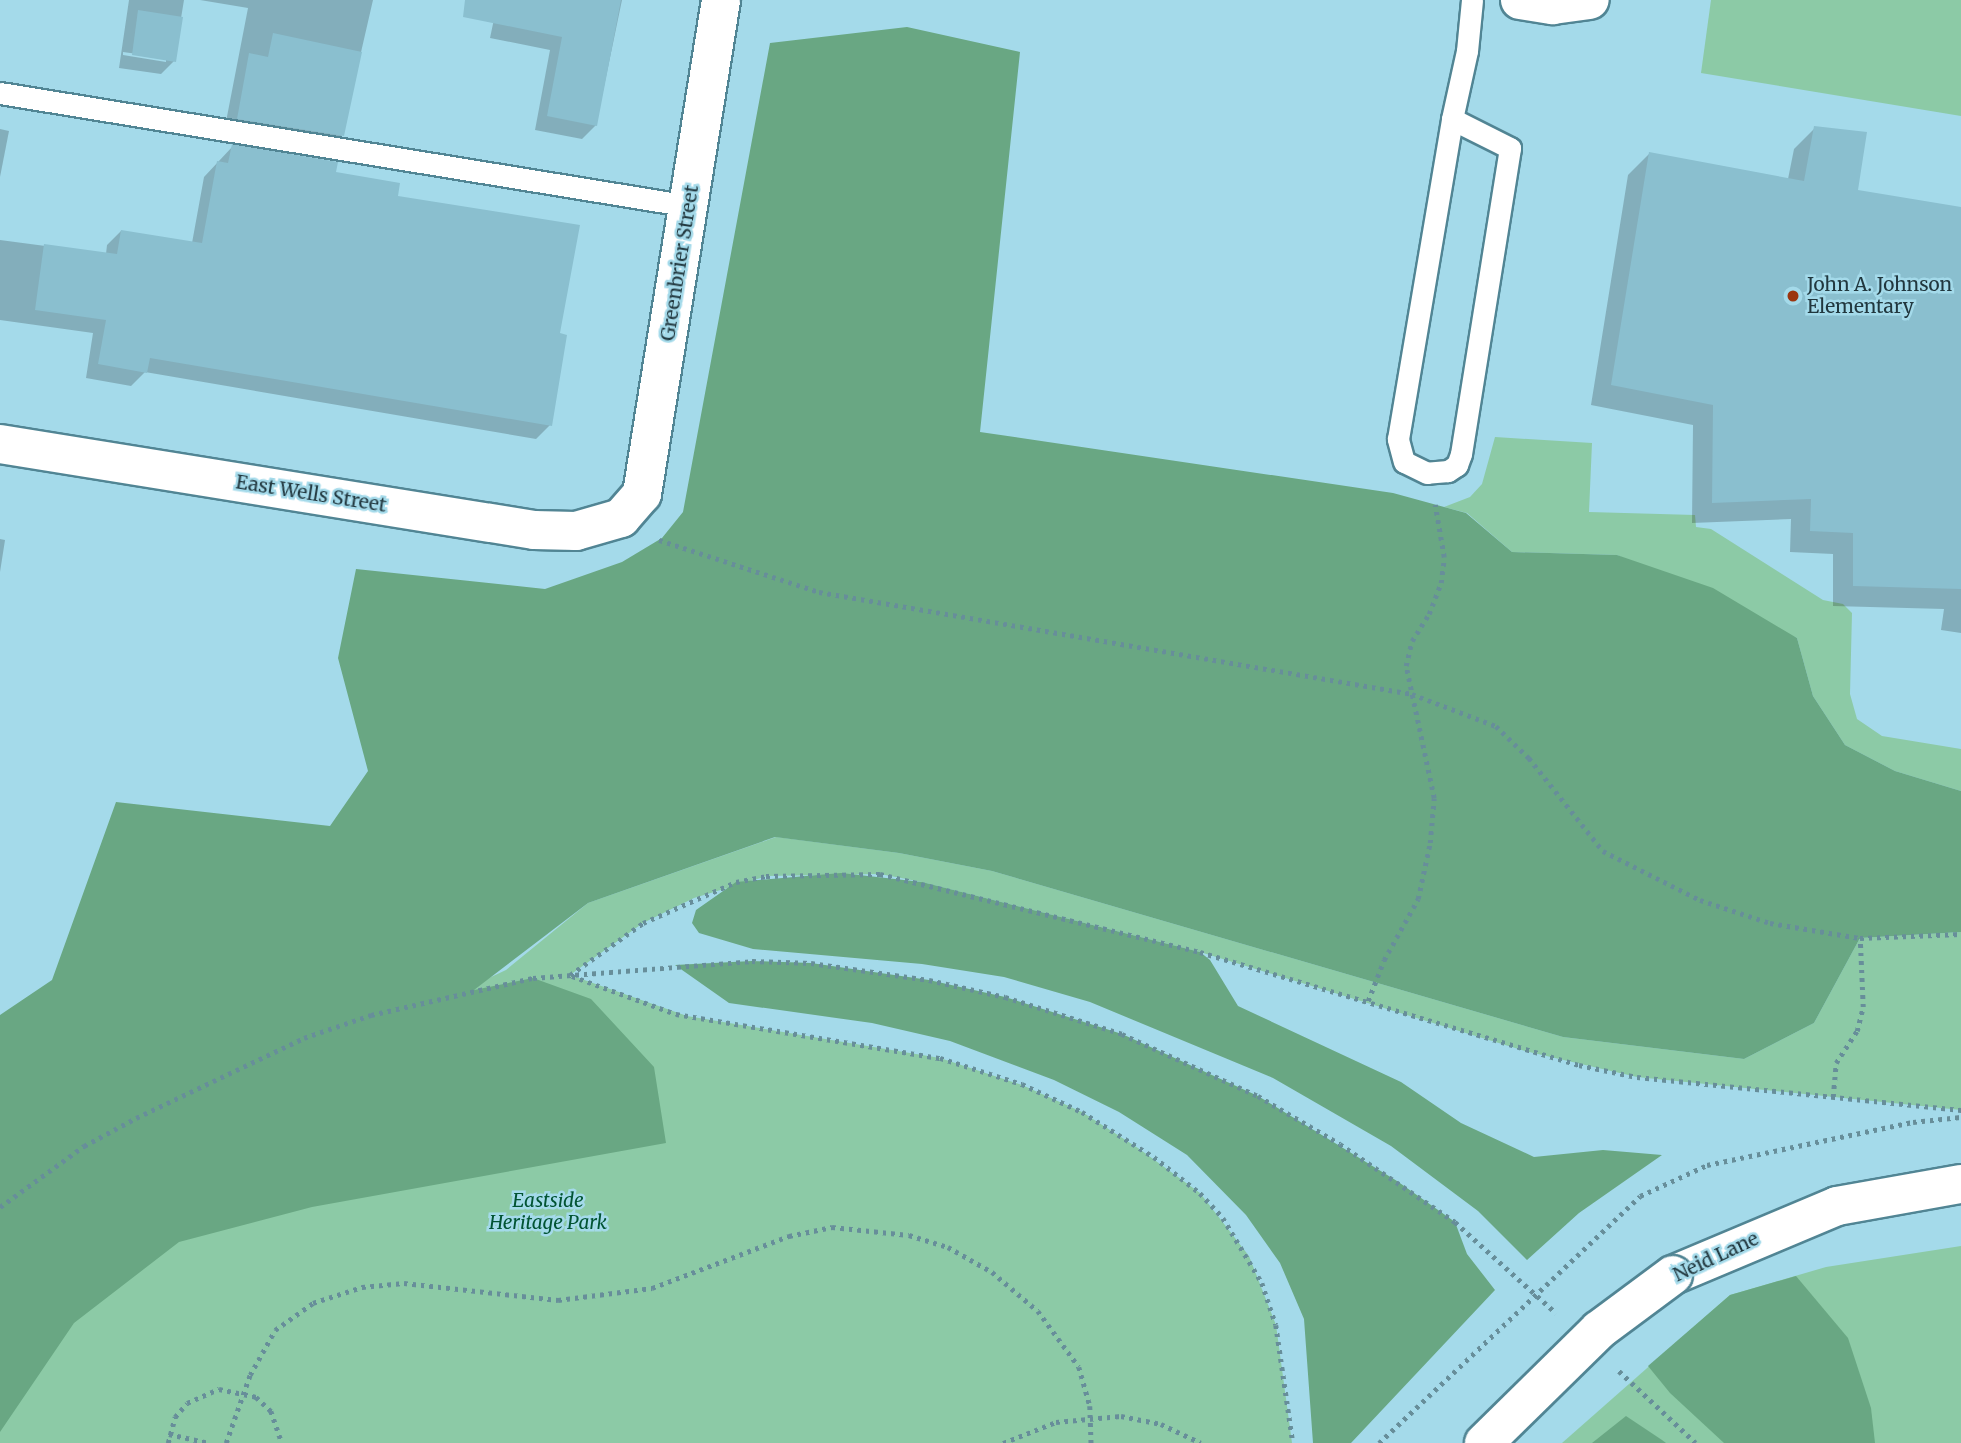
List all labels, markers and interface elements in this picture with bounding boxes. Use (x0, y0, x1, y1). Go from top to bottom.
street label: Greenbrier Street (656, 183, 704, 343)
place label: John A. Johnson Elementary (1807, 274, 1952, 318)
marker: John A. Johnson Elementary (1785, 288, 1801, 304)
street label: East Wells Street (234, 471, 388, 517)
park label: Eastside Heritage Park (489, 1190, 607, 1234)
street label: Neid Lane (1670, 1227, 1762, 1287)

